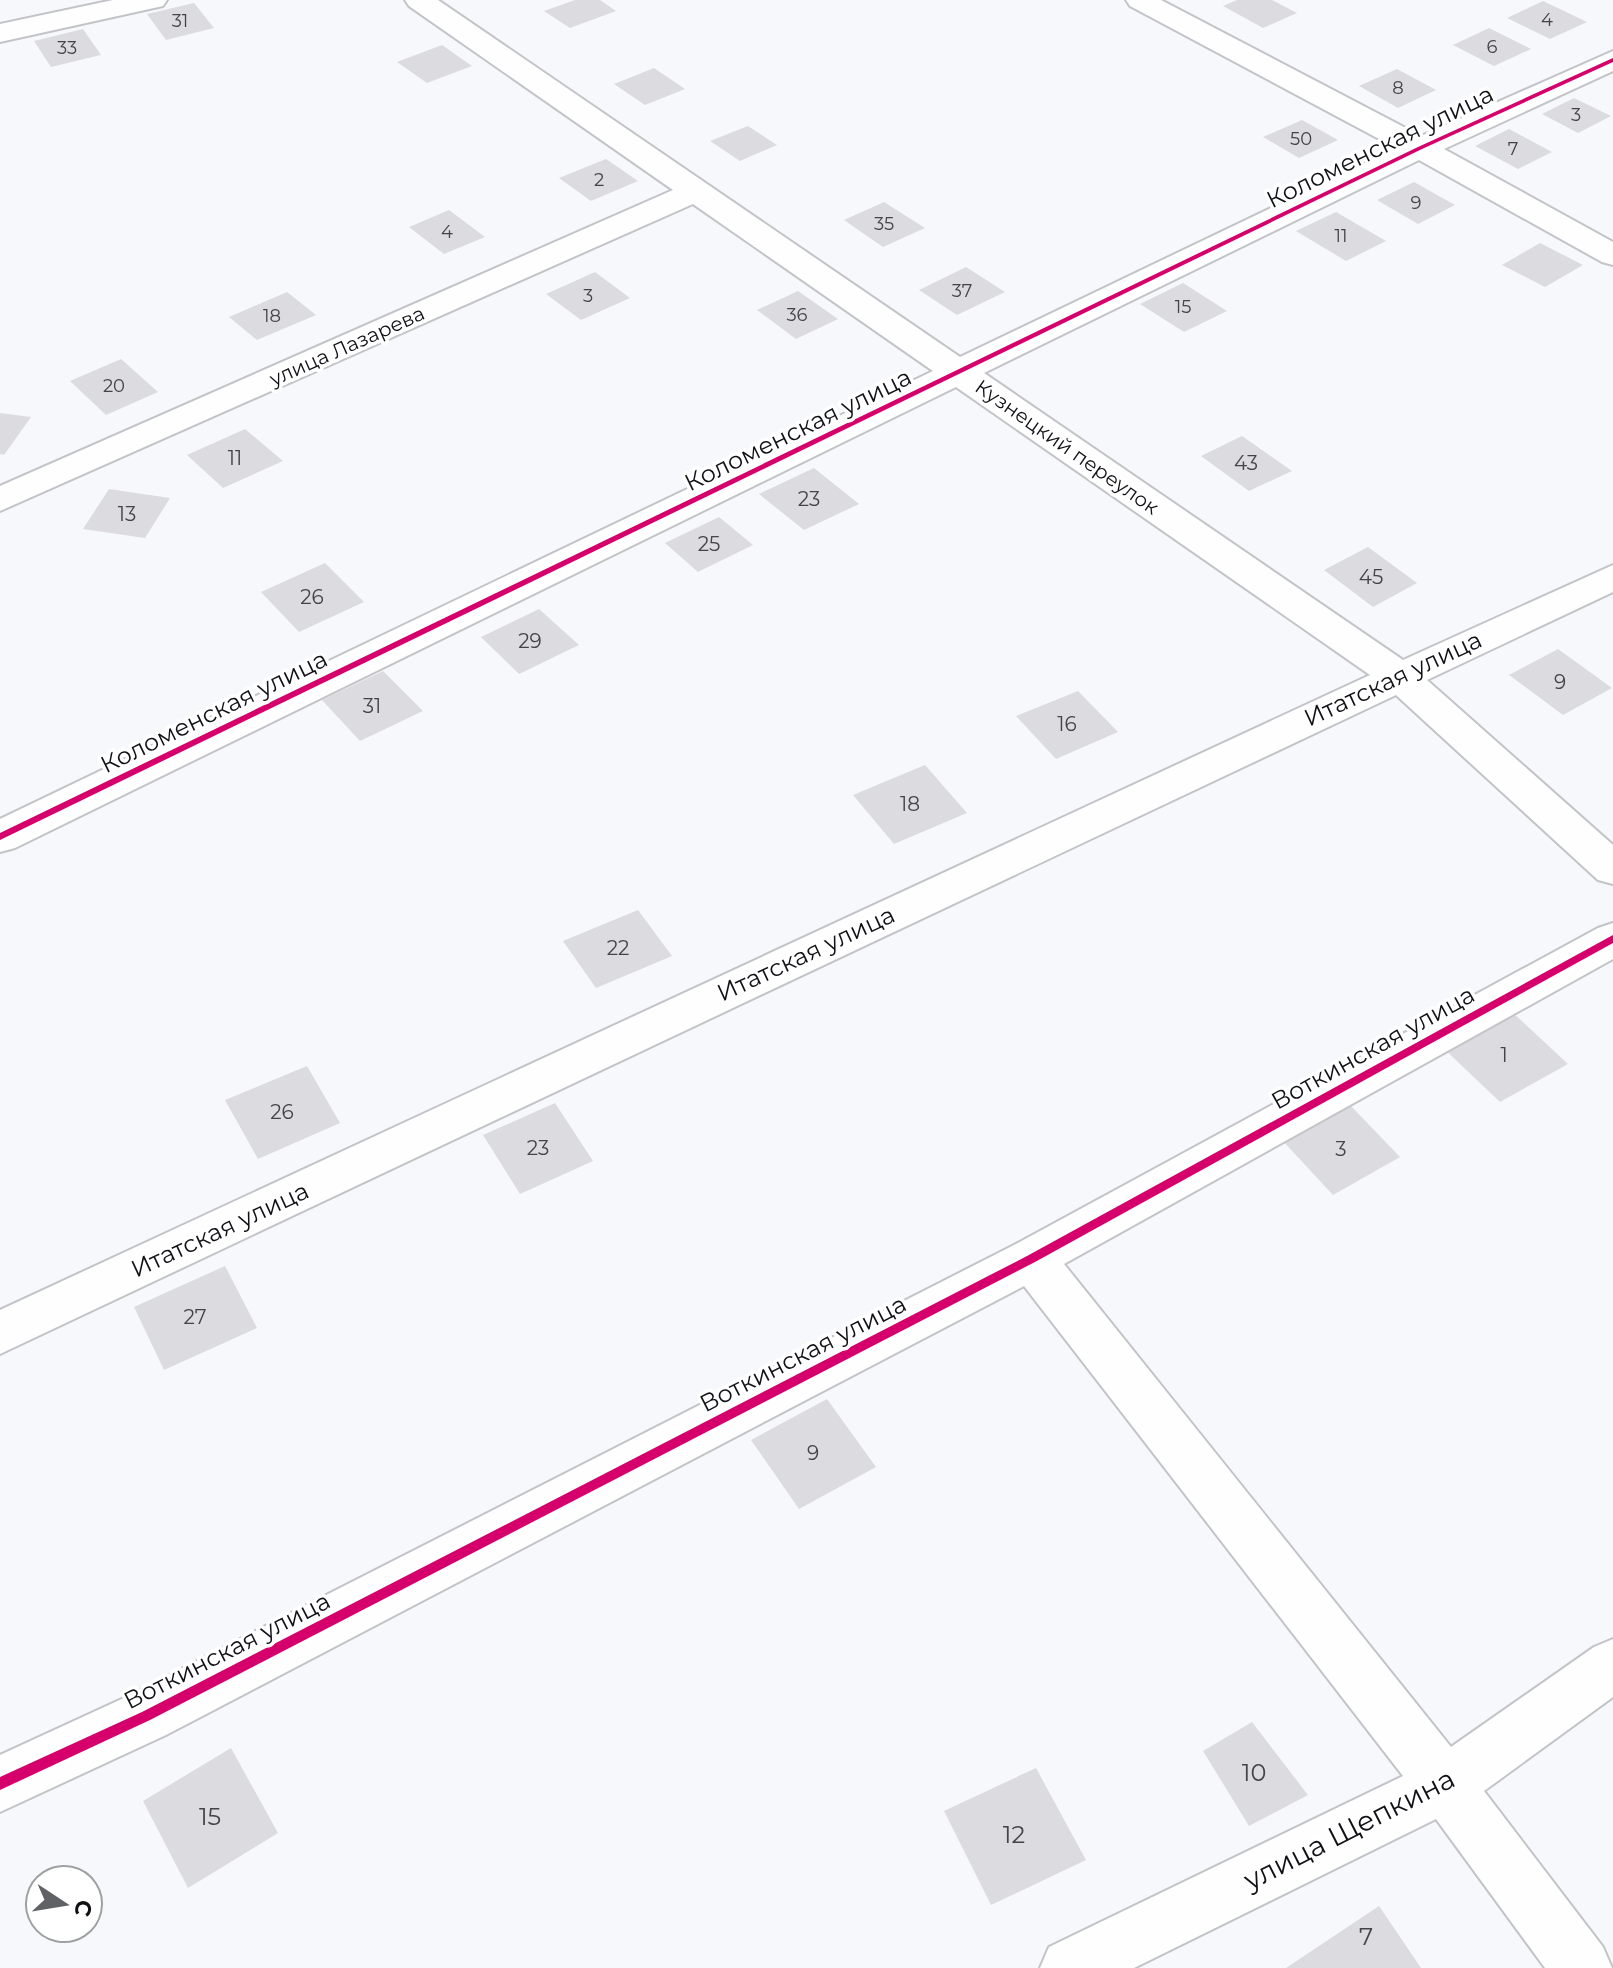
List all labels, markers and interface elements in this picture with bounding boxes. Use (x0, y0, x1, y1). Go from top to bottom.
house number: 4 (1541, 9, 1553, 31)
house number: 31 (172, 10, 188, 32)
house number: 6 (1487, 36, 1498, 58)
house number: 33 (57, 37, 77, 59)
house number: 8 (1392, 77, 1404, 99)
street label: Коломенская улица (1262, 79, 1498, 214)
house number: 3 (1571, 104, 1581, 126)
house number: 50 (1290, 128, 1312, 150)
house number: 7 (1508, 138, 1518, 160)
house number: 2 (594, 169, 604, 191)
house number: 9 (1411, 192, 1422, 214)
house number: 35 (874, 213, 894, 235)
house number: 4 (441, 221, 453, 243)
house number: 11 (1335, 225, 1348, 247)
house number: 37 (952, 280, 972, 302)
house number: 3 (583, 285, 593, 307)
house number: 15 (1175, 296, 1191, 318)
street label: улица Лазарева (265, 301, 428, 391)
house number: 36 (786, 304, 808, 326)
house number: 18 (263, 305, 281, 327)
street label: Коломенская улица (680, 362, 916, 497)
street label: Кузнецкий переулок (971, 374, 1164, 520)
house number: 20 (103, 375, 125, 397)
house number: 11 (228, 446, 242, 470)
house number: 43 (1234, 451, 1258, 475)
house number: 23 (798, 487, 820, 511)
house number: 13 (118, 502, 136, 526)
house number: 25 (698, 532, 720, 556)
house number: 45 (1359, 565, 1383, 589)
house number: 26 (300, 585, 324, 609)
street label: Итатская улица (1299, 625, 1486, 732)
house number: 29 (518, 629, 542, 653)
street label: Коломенская улица (96, 644, 332, 779)
house number: 9 (1554, 670, 1566, 694)
house number: 31 (363, 694, 381, 718)
house number: 16 (1057, 712, 1077, 736)
house number: 18 (900, 792, 920, 816)
street label: Итатская улица (712, 900, 899, 1007)
house number: 22 (607, 936, 629, 960)
street label: Воткинская улица (1266, 980, 1479, 1115)
house number: 1 (1500, 1043, 1508, 1067)
house number: 26 (270, 1100, 294, 1124)
house number: 23 (527, 1136, 549, 1160)
house number: 3 (1335, 1137, 1347, 1161)
street label: Итатская улица (126, 1176, 313, 1283)
street label: Воткинская улица (695, 1289, 911, 1418)
house number: 27 (183, 1305, 207, 1329)
house number: 9 (807, 1441, 819, 1465)
street label: Воткинская улица (119, 1586, 335, 1715)
house number: 10 (1242, 1758, 1266, 1787)
street label: улица Щепкина (1237, 1761, 1460, 1897)
house number: 15 (199, 1802, 221, 1831)
house number: 12 (1003, 1820, 1025, 1849)
north arrow (24, 1864, 104, 1944)
text: С (68, 1897, 98, 1919)
house number: 7 (1359, 1922, 1373, 1951)

